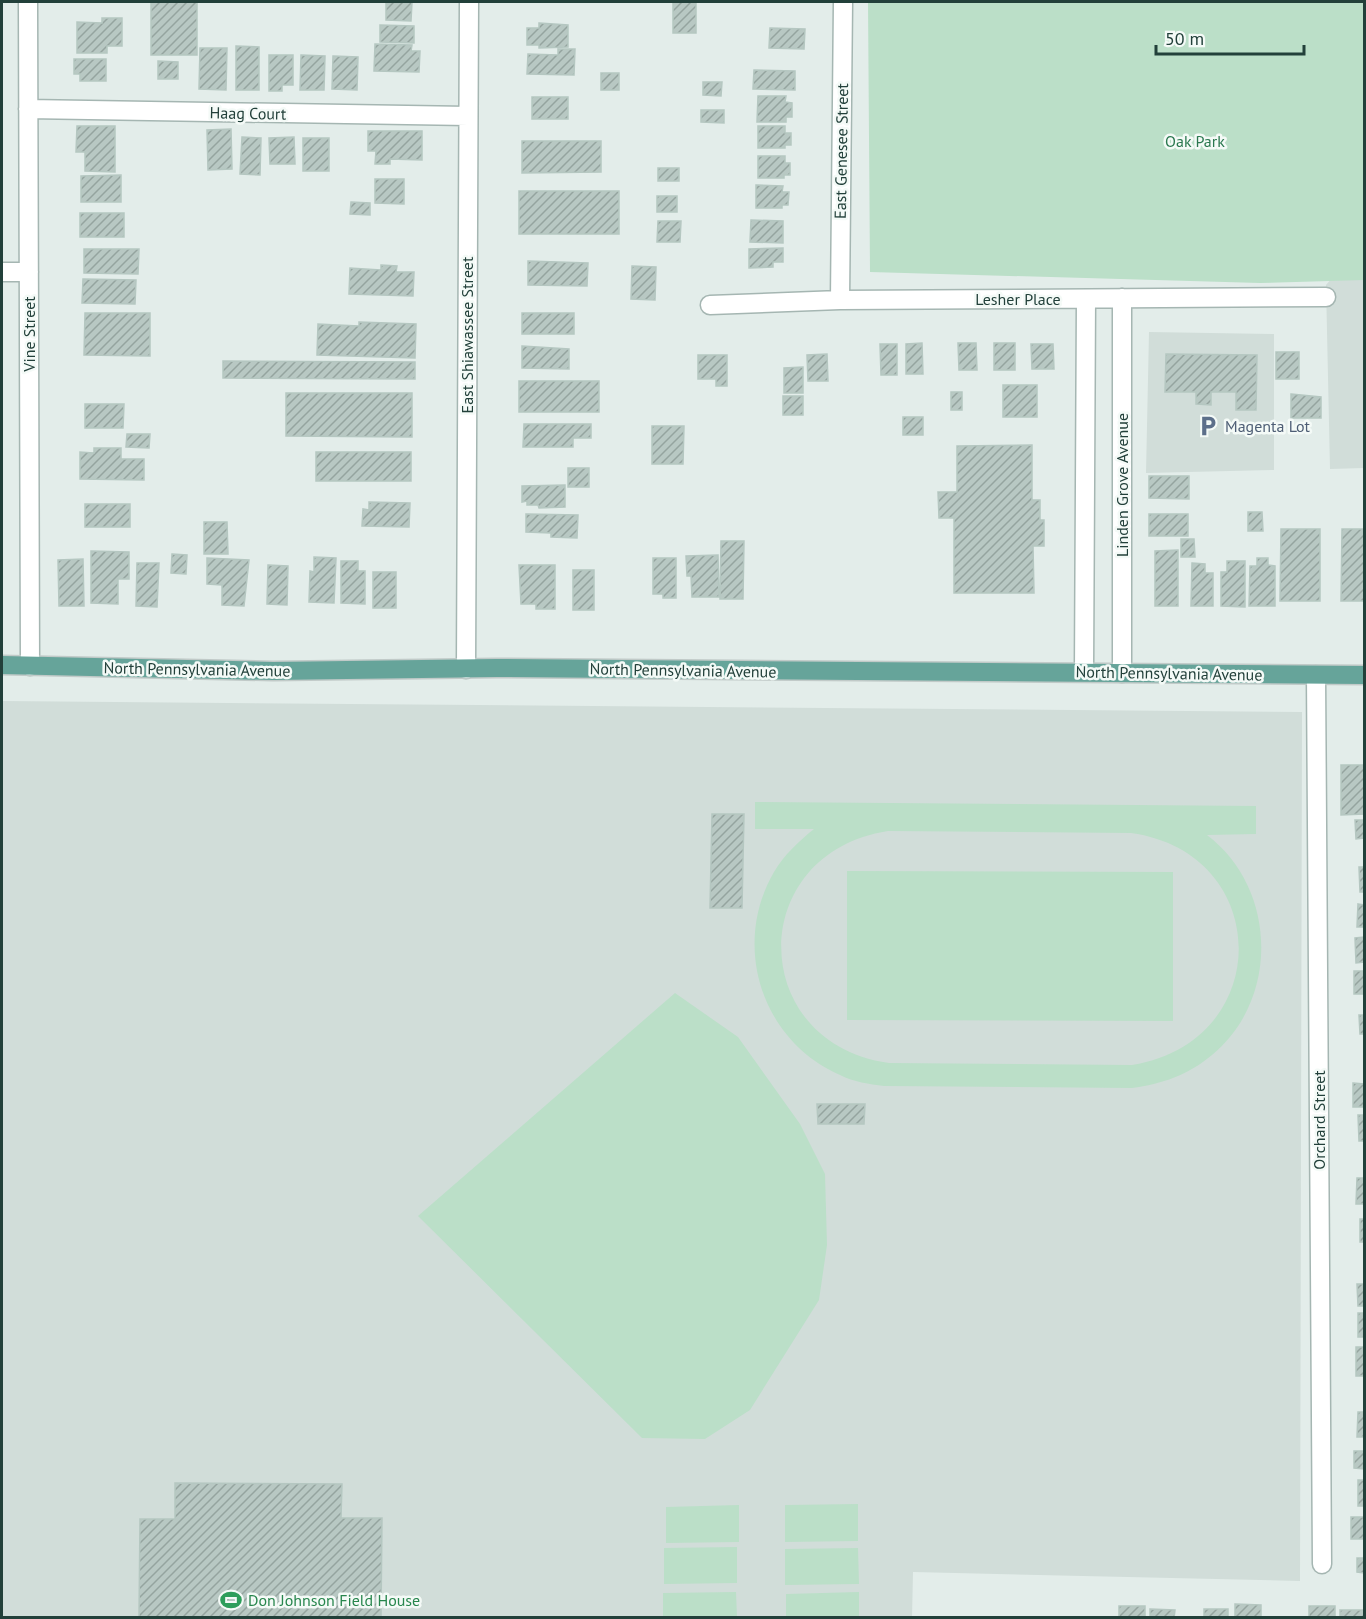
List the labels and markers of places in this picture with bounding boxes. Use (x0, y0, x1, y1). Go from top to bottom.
parking icon: Magenta Lot (1196, 414, 1220, 438)
place label: Magenta Lot (1225, 416, 1311, 436)
sports icon: Don Johnson Field House (219, 1588, 243, 1612)
place label: Don Johnson Field House (248, 1590, 420, 1610)

